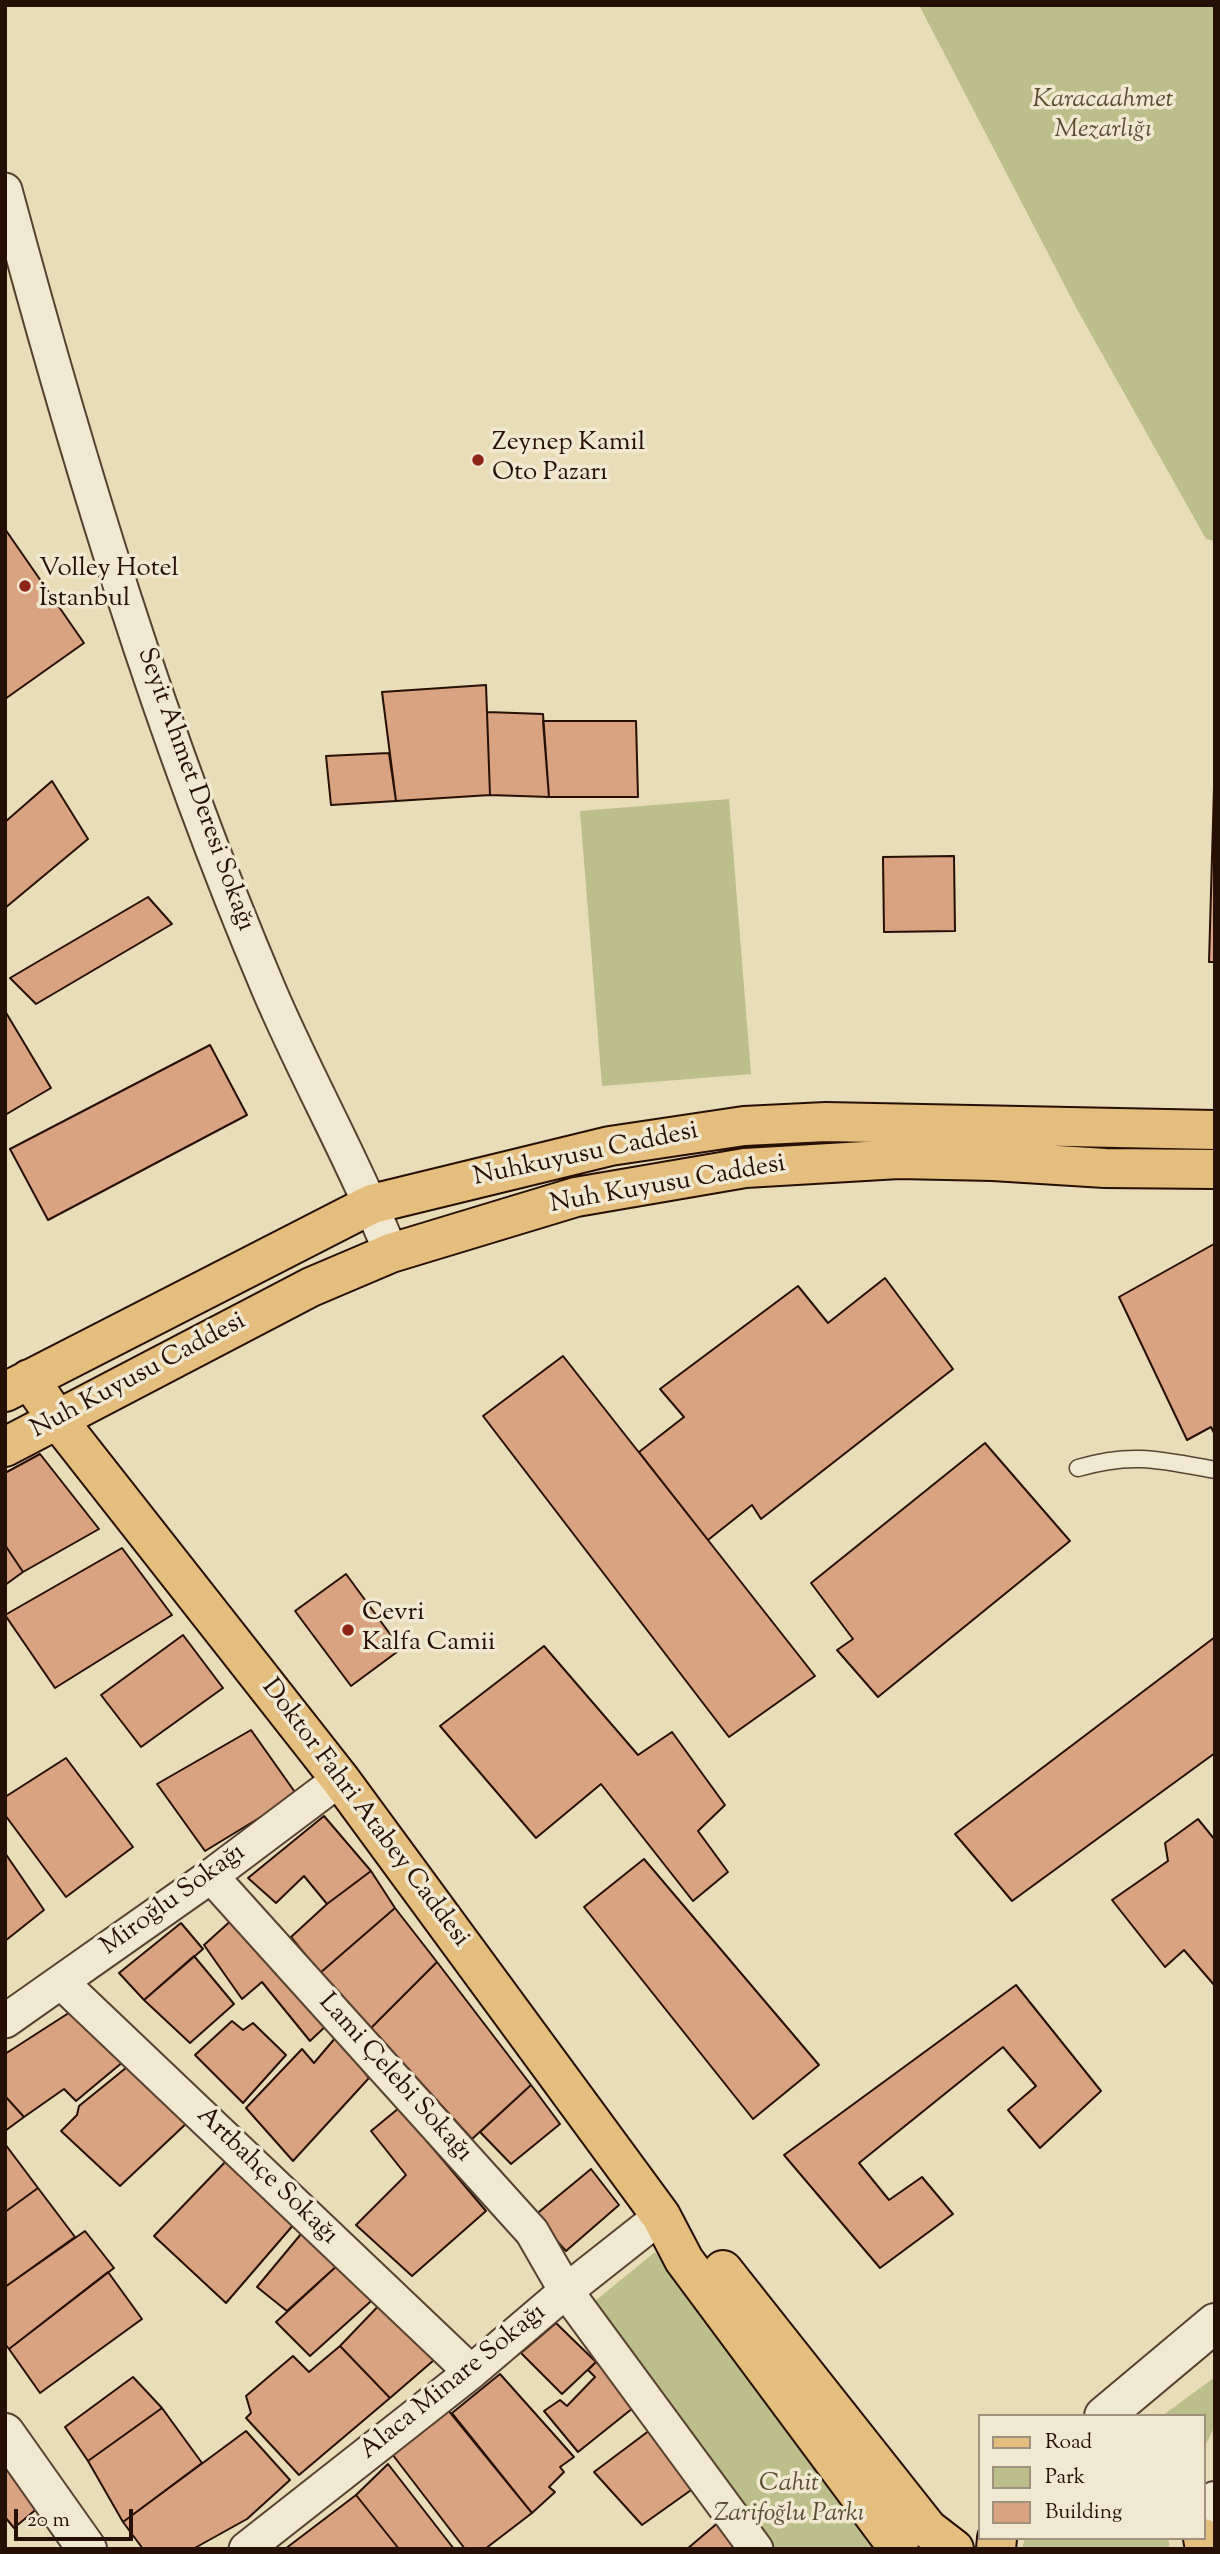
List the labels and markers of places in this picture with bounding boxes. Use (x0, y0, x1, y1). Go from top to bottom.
place label: Zeynep Kamil Oto Pazarı (492, 429, 645, 490)
marker: Zeynep Kamil Oto Pazarı (470, 452, 486, 468)
place label: Volley Hotel İstanbul (39, 555, 179, 616)
marker: Volley Hotel İstanbul (17, 578, 33, 594)
place label: Cevri Kalfa Camii (362, 1599, 495, 1660)
marker: Cevri Kalfa Camii (340, 1622, 356, 1638)

